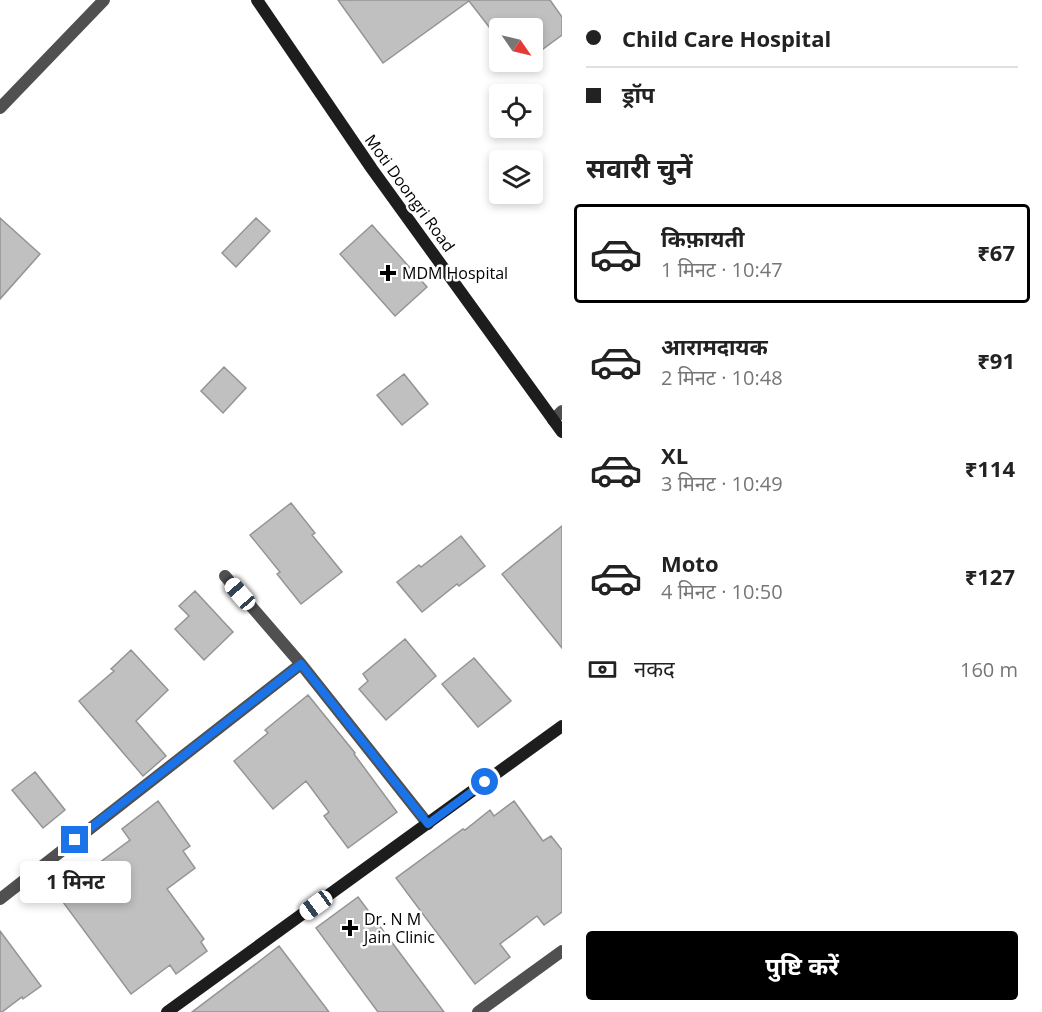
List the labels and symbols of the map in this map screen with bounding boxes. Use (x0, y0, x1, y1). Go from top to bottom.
north arrow (489, 18, 543, 72)
street label: Moti Doongri Road (360, 130, 460, 256)
place label: MDM Hospital (402, 262, 508, 284)
marker: MDM Hospital (379, 264, 397, 282)
car (221, 575, 259, 613)
route start (471, 768, 498, 795)
route end (61, 826, 88, 853)
callout: 1 मिनट (20, 861, 130, 903)
car (296, 887, 336, 923)
place label: Dr. N M Jain Clinic (362, 908, 435, 948)
marker: Dr. N M Jain Clinic (341, 919, 359, 937)

